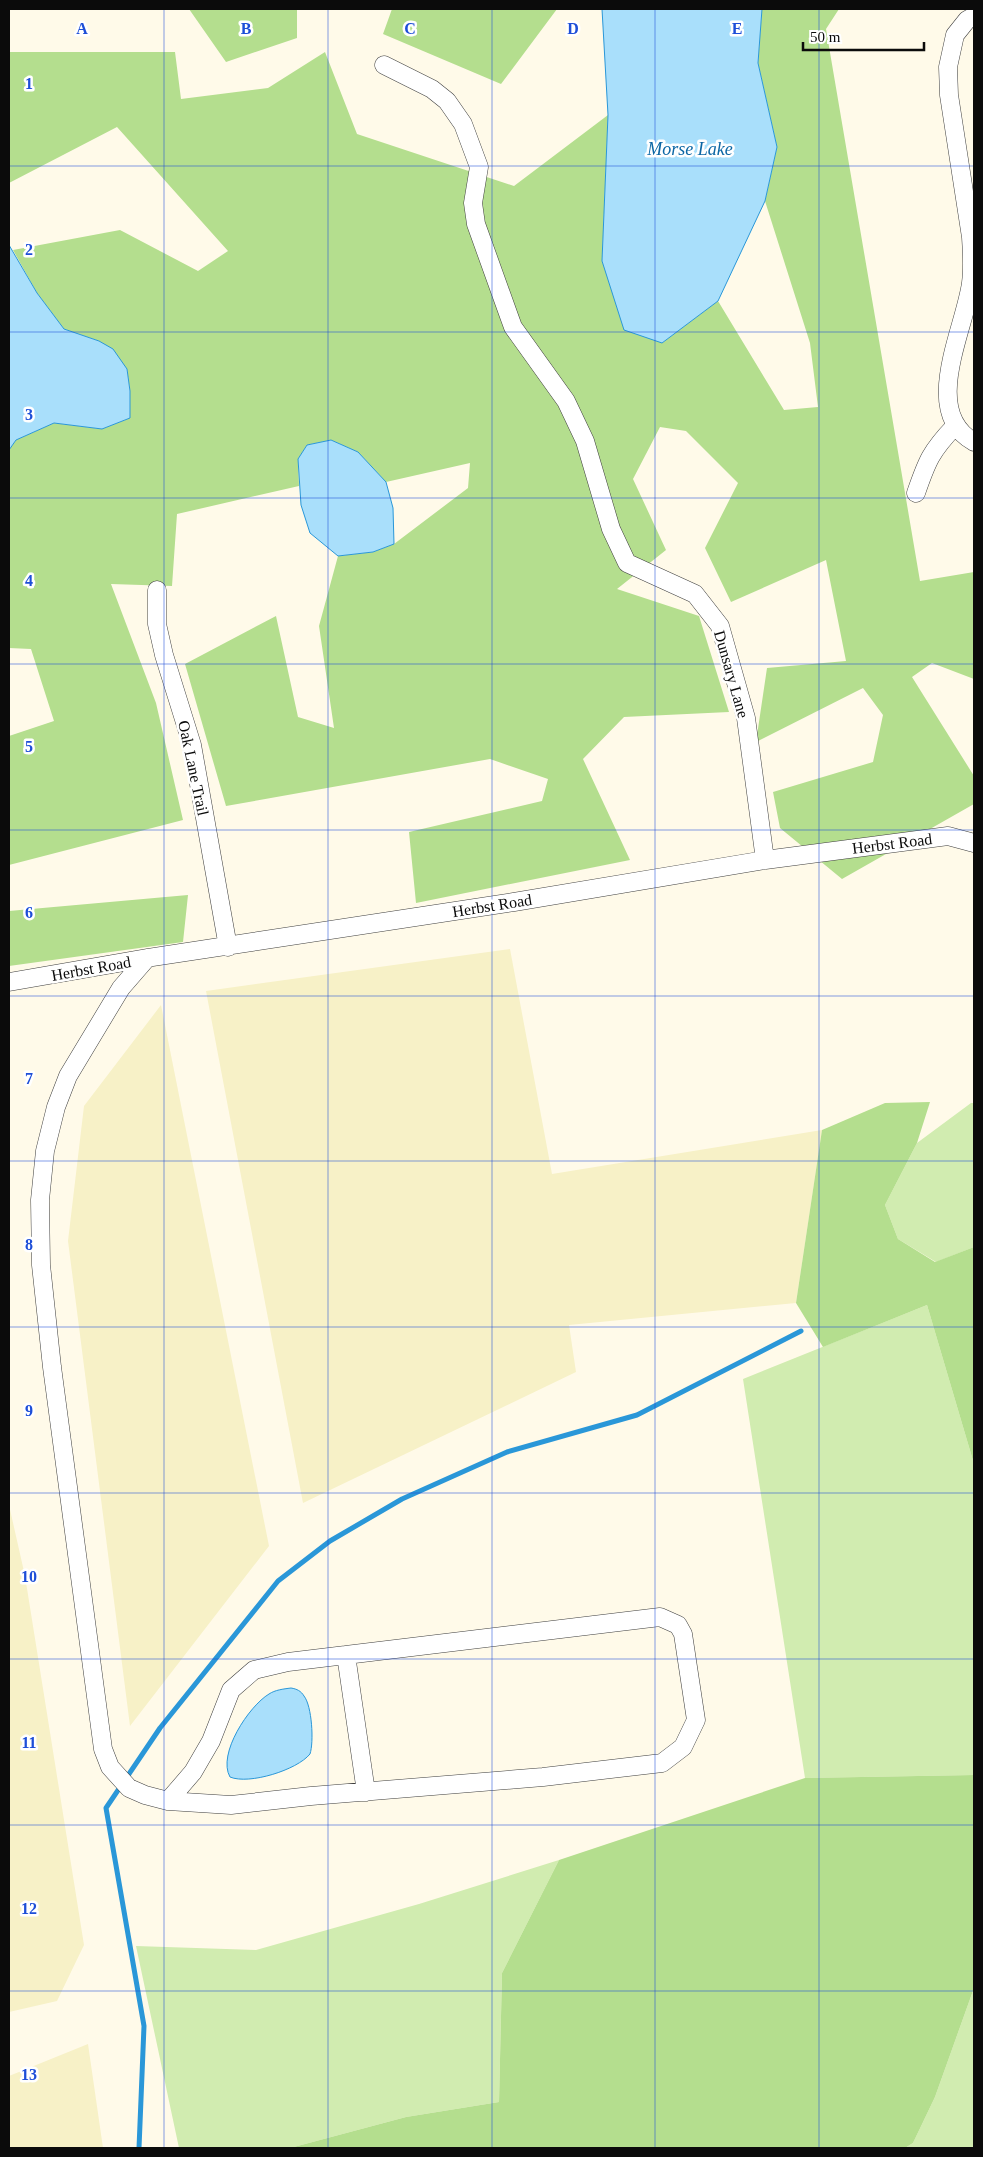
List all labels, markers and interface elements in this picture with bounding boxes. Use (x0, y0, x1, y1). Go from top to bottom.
text: A (76, 20, 88, 37)
text: B (241, 20, 252, 37)
text: C (404, 20, 416, 37)
text: D (567, 20, 579, 37)
text: E (732, 20, 742, 37)
scale bar (803, 20, 924, 52)
text: 50 m (810, 29, 841, 45)
text: 1 (25, 75, 33, 92)
water label: Morse Lake (646, 139, 733, 159)
text: 2 (25, 241, 33, 258)
text: 3 (25, 406, 33, 423)
text: 4 (25, 572, 33, 589)
street label: Dunsary Lane (710, 628, 752, 720)
street label: Oak Lane Trail (175, 719, 212, 818)
text: 5 (25, 738, 33, 755)
street label: Herbst Road (851, 830, 933, 857)
street label: Herbst Road (451, 891, 533, 920)
text: 6 (25, 904, 33, 921)
street label: Herbst Road (50, 953, 132, 984)
text: 7 (25, 1070, 33, 1087)
text: 8 (25, 1236, 33, 1253)
text: 9 (25, 1402, 33, 1419)
text: 10 (21, 1568, 37, 1585)
text: 11 (21, 1734, 37, 1751)
text: 12 (21, 1900, 37, 1917)
text: 13 (21, 2066, 37, 2083)

